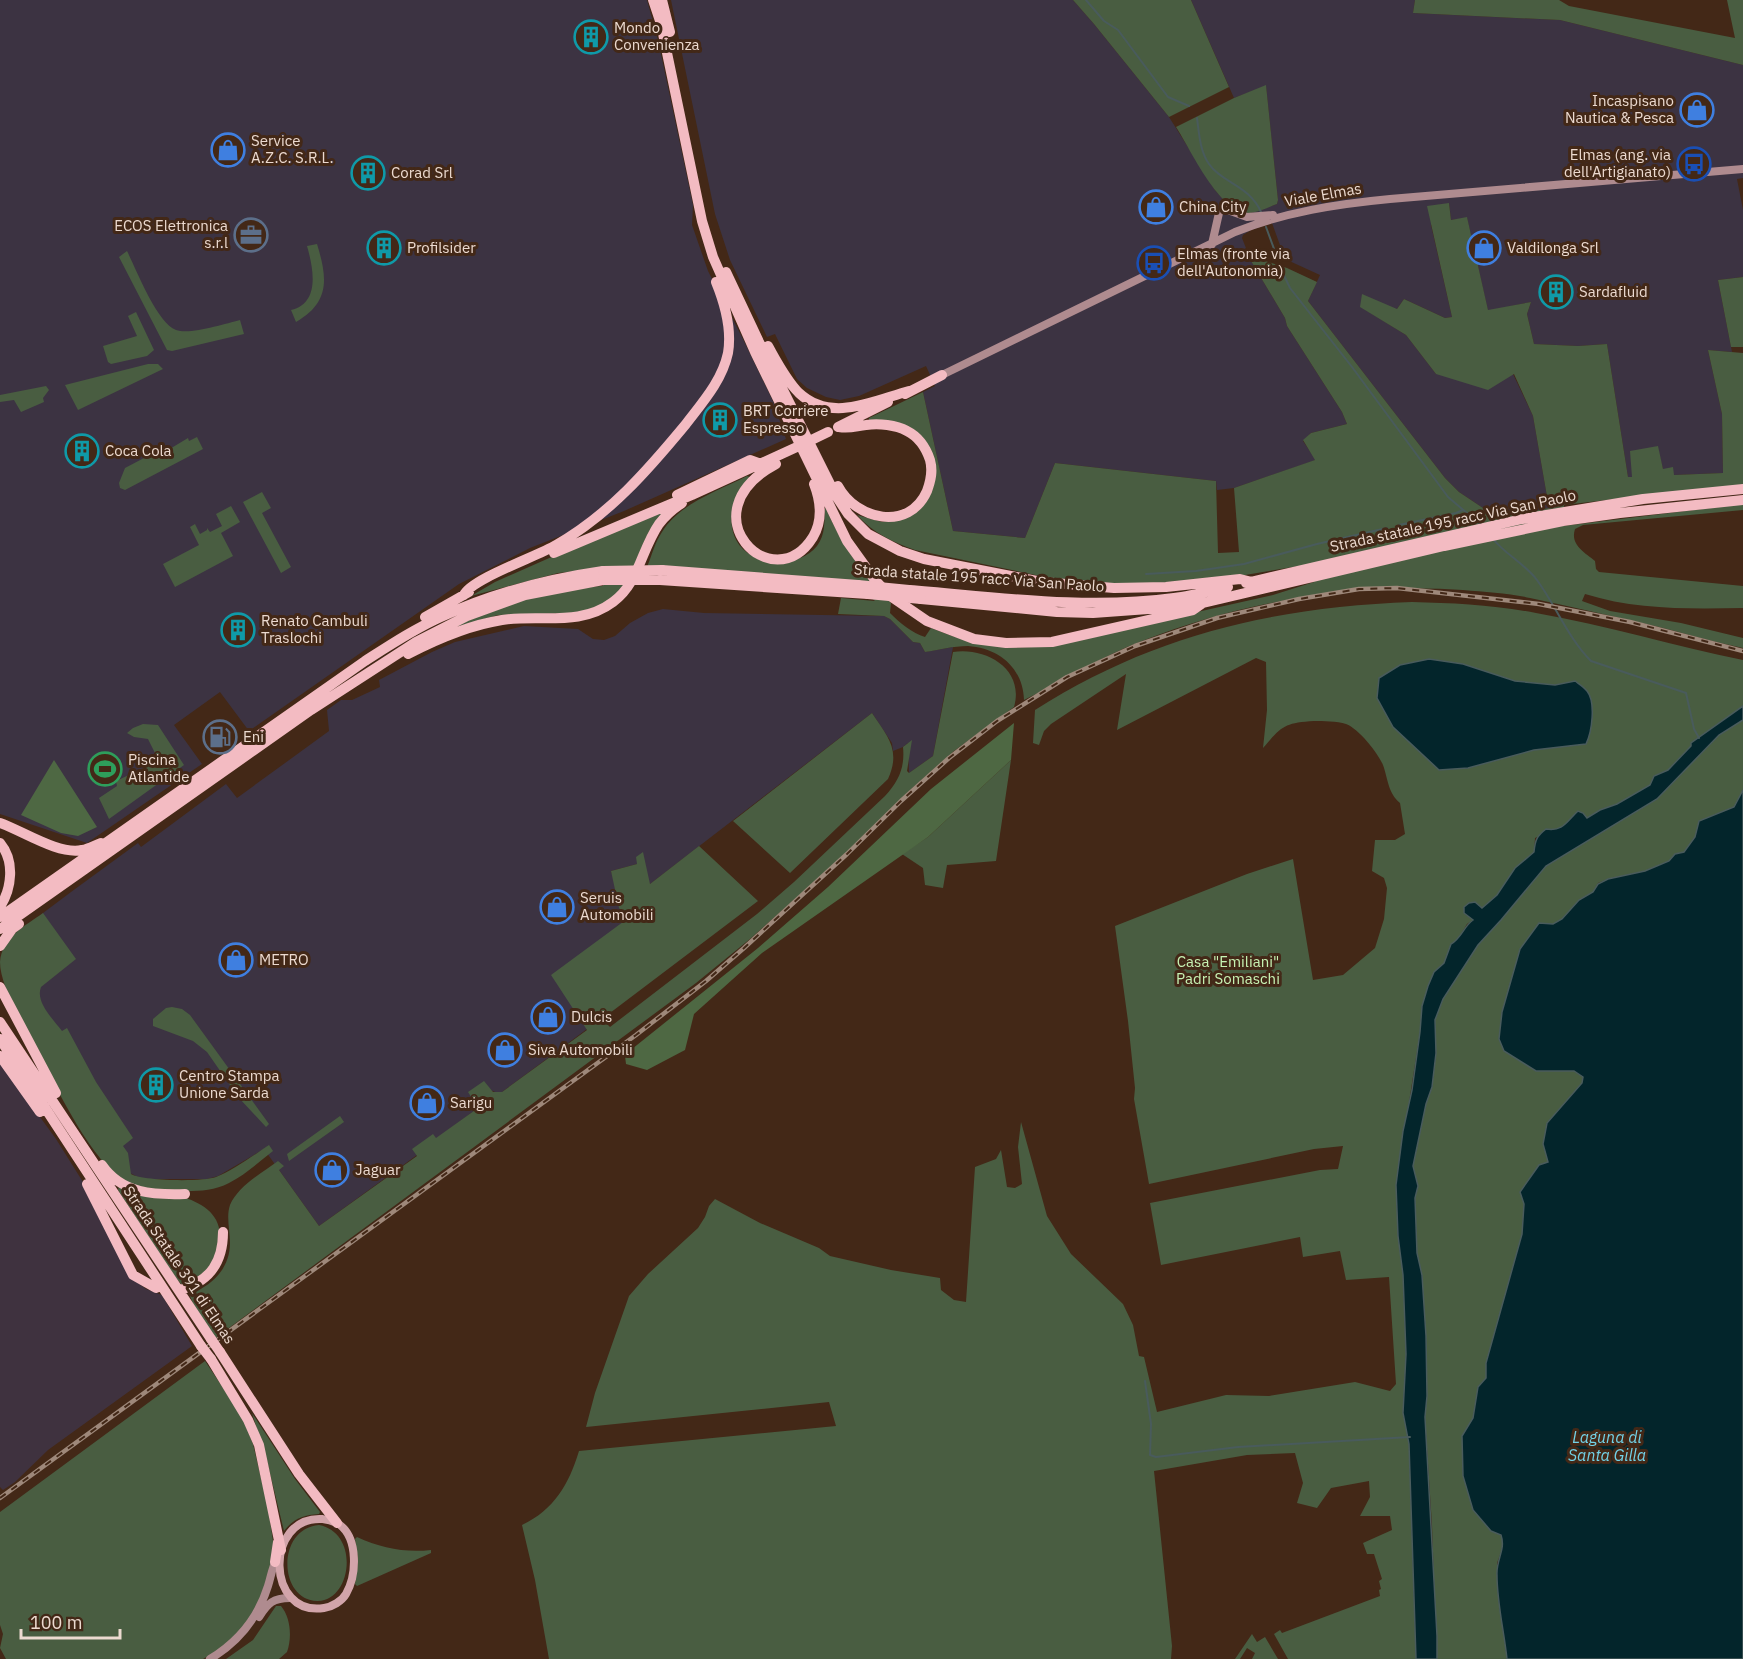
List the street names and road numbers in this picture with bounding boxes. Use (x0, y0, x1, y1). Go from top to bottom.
street label: Viale Elmas (1283, 178, 1363, 211)
street label: Strada statale 195 racc Via San Paolo (1328, 485, 1578, 556)
street label: Strada statale 195 racc Via San Paolo (853, 559, 1105, 596)
street label: Strada Statale 391 di Elmas (119, 1182, 239, 1347)

